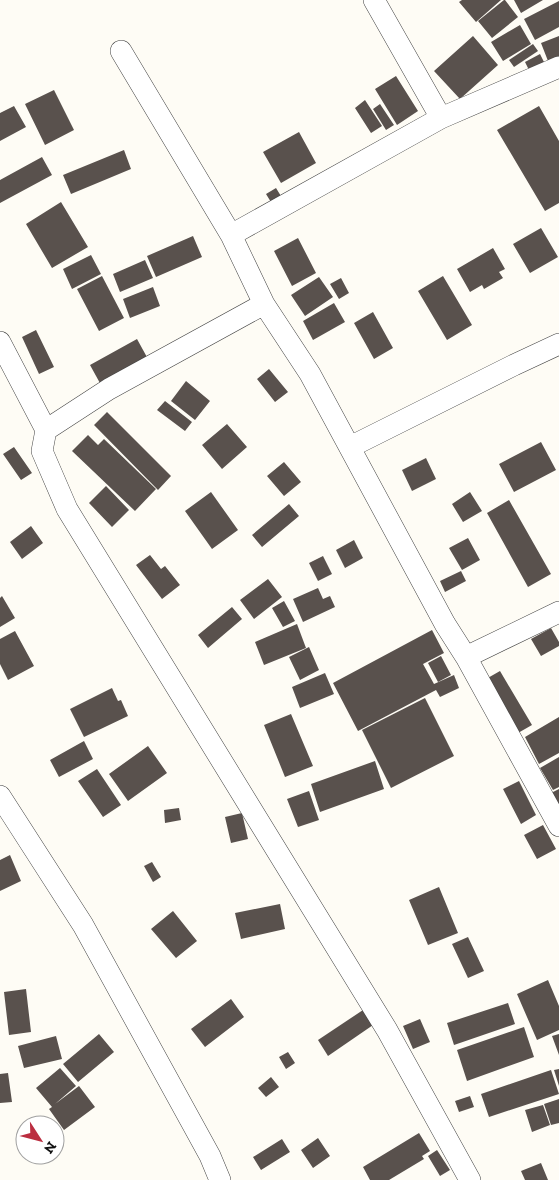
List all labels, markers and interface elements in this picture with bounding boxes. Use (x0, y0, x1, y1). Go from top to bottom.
north arrow (15, 1115, 65, 1165)
text: N (40, 1138, 60, 1157)

